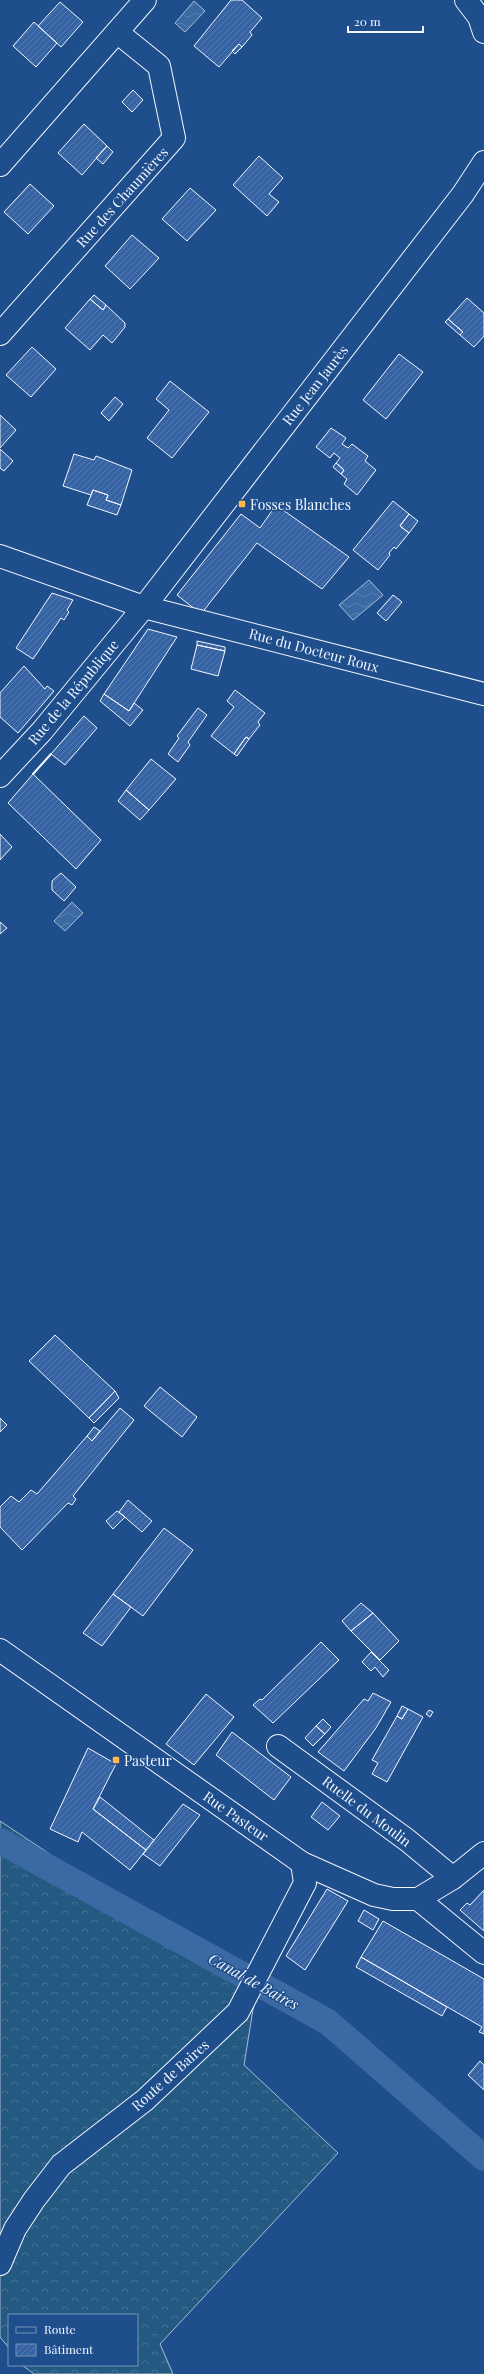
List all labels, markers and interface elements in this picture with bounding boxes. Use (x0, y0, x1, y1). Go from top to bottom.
scale bar (348, 8, 423, 34)
text: 20 m (354, 13, 381, 29)
street label: Rue des Chaumières (72, 143, 172, 251)
street label: Rue Jean Jaurès (278, 341, 352, 429)
place label: Fosses Blanches (250, 495, 351, 514)
marker: Fosses Blanches (237, 499, 247, 509)
street label: Rue du Docteur Roux (247, 623, 382, 677)
street label: Rue de la République (23, 635, 123, 749)
place label: Pasteur (124, 1751, 172, 1770)
marker: Pasteur (111, 1755, 121, 1765)
street label: Ruelle du Moulin (319, 1771, 416, 1851)
street label: Rue Pasteur (200, 1787, 273, 1846)
water label: Canal de Baires (205, 1948, 303, 2014)
street label: Route de Baires (127, 2035, 213, 2115)
legend (8, 2314, 138, 2366)
text: Route (44, 2321, 76, 2337)
text: Bâtiment (44, 2341, 94, 2357)

